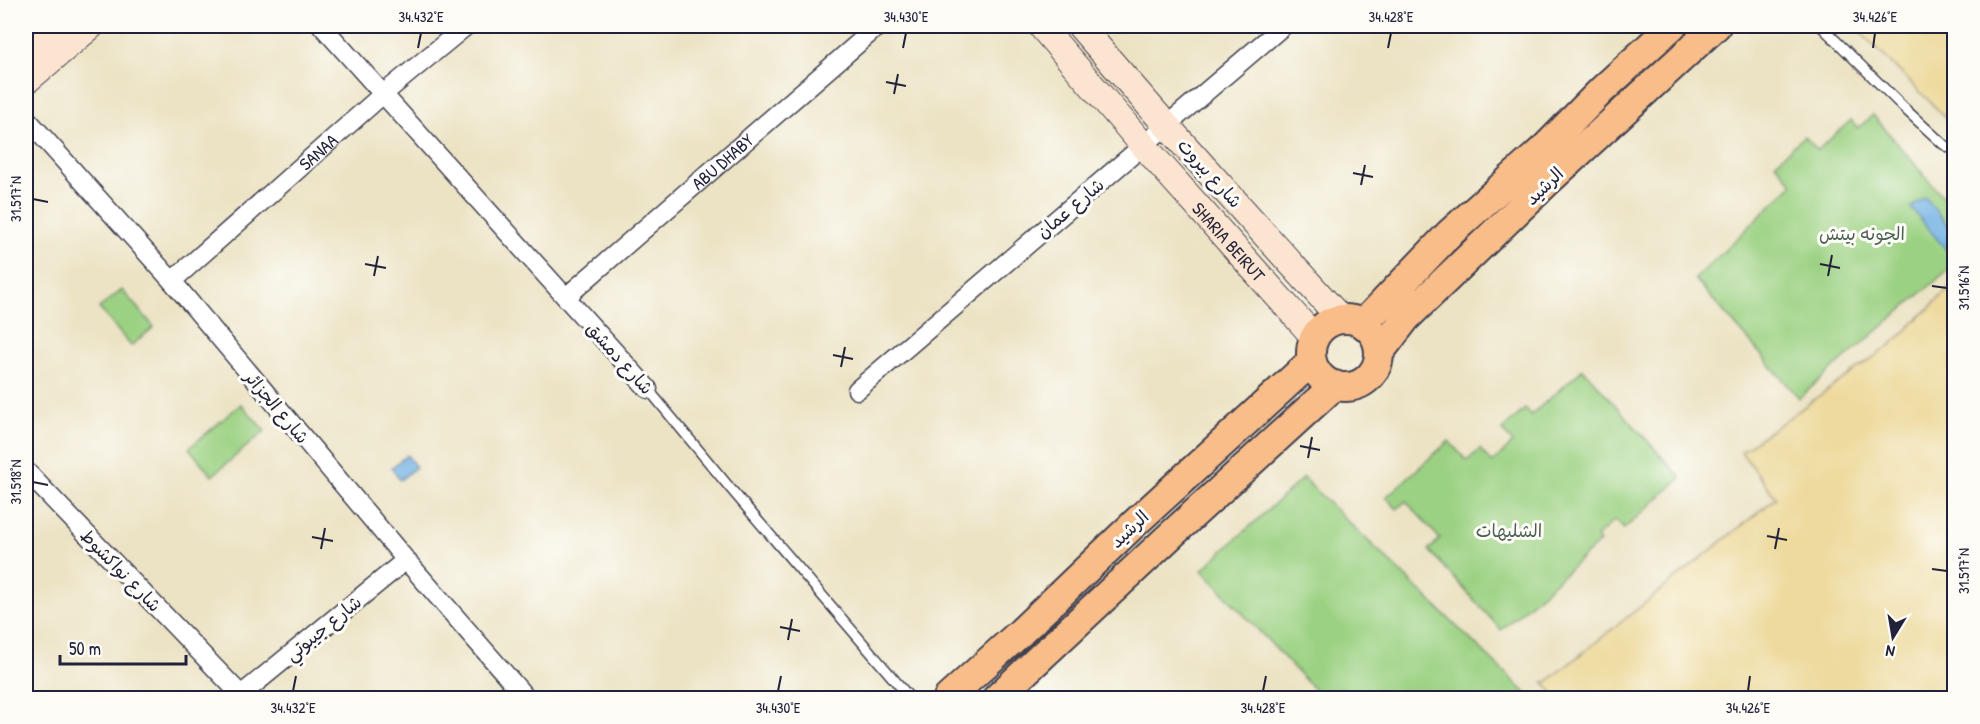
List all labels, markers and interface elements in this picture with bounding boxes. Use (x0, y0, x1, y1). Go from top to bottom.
text: 34.432°E (398, 6, 444, 27)
text: 34.430°E (884, 6, 929, 27)
text: 34.428°E (1369, 6, 1414, 27)
text: 34.426°E (1853, 6, 1898, 27)
street label: ABU DHABY (686, 127, 759, 195)
street label: SANAA (293, 128, 343, 176)
street label: شارع بيروت (1172, 133, 1248, 213)
street label: الرشيد (1519, 161, 1569, 211)
street label: شارع عمان (1031, 172, 1109, 244)
text: 31.517°N (5, 176, 26, 222)
street label: SHARIA BEIRUT (1187, 196, 1272, 287)
park label: الجونه بيتش (1819, 221, 1905, 246)
text: 31.516°N (1953, 266, 1974, 310)
street label: شارع دمشق (581, 316, 659, 400)
street label: شارع الجزائر (238, 364, 315, 449)
text: 31.518°N (5, 459, 26, 505)
street label: الرشيد (1104, 504, 1154, 554)
park label: الشليهات (1476, 518, 1542, 543)
street label: شارع نواكشوط (75, 523, 167, 617)
text: 31.517°N (1953, 548, 1974, 594)
street label: شارع جيبوتي (279, 589, 369, 670)
north arrow (1863, 607, 1923, 667)
scale bar (60, 628, 186, 666)
text: 50 m (69, 636, 101, 661)
text: N (1883, 640, 1896, 663)
text: 34.432°E (270, 697, 316, 718)
text: 34.430°E (756, 697, 801, 718)
text: 34.428°E (1241, 697, 1286, 718)
text: 34.426°E (1726, 697, 1771, 718)

